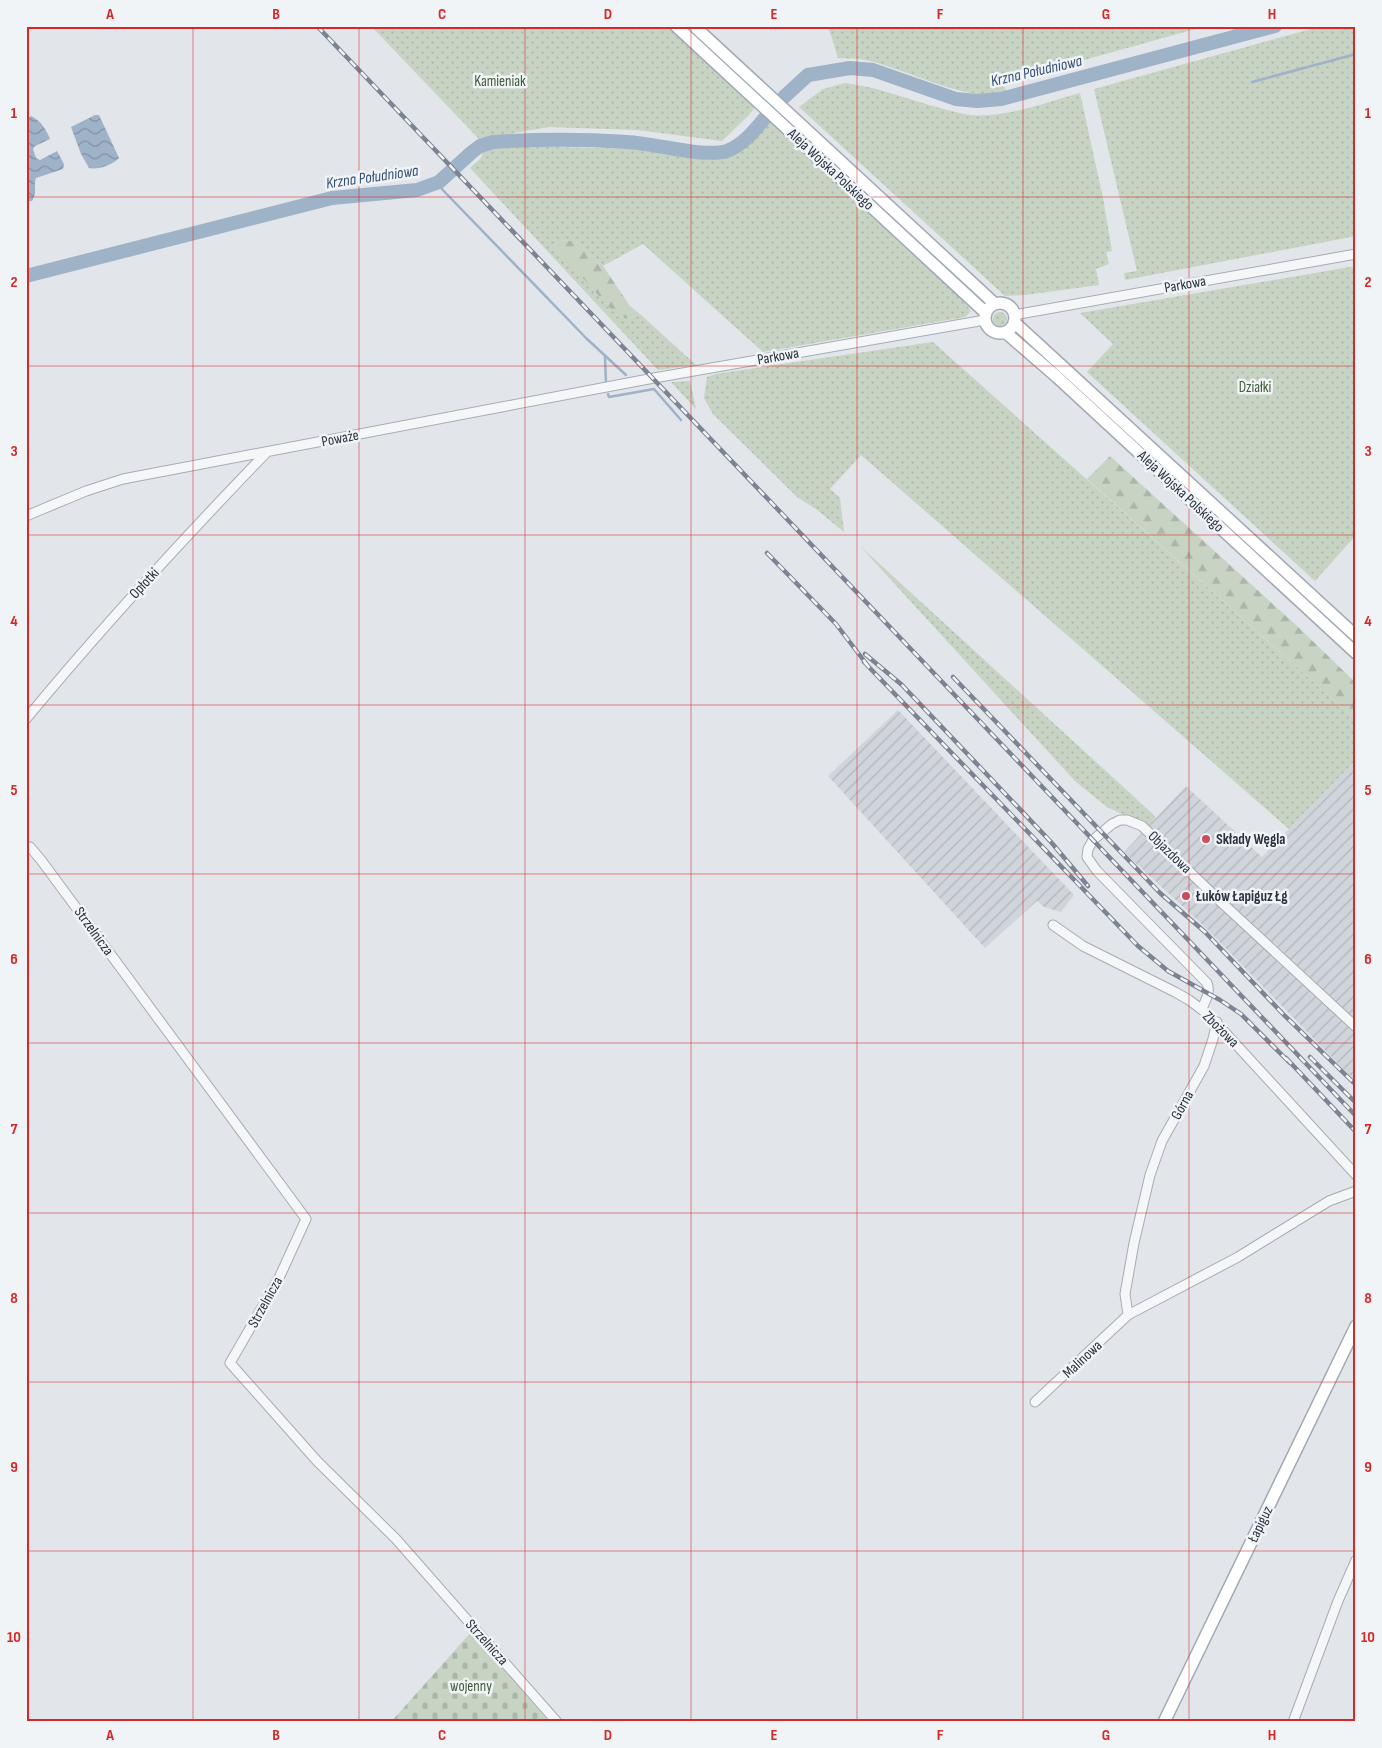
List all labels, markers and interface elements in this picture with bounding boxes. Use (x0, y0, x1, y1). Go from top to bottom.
text: A (105, 5, 114, 24)
text: B (272, 5, 280, 24)
text: C (438, 5, 446, 24)
text: D (604, 5, 612, 24)
text: E (771, 5, 778, 24)
text: F (937, 5, 944, 24)
text: G (1102, 5, 1110, 24)
text: H (1268, 5, 1276, 24)
water label: Krzna Południowa (989, 52, 1084, 91)
park label: Kamieniak (474, 72, 526, 91)
text: 1 (11, 104, 18, 123)
text: 1 (1365, 104, 1372, 123)
street label: Aleja Wojska Polskiego (783, 124, 878, 214)
water label: Krzna Południowa (325, 162, 420, 193)
street label: Parkowa (1163, 271, 1208, 297)
text: 2 (10, 273, 18, 292)
text: 2 (1364, 273, 1372, 292)
street label: Parkowa (756, 343, 801, 369)
park label: Działki (1239, 378, 1271, 397)
street label: Poważe (320, 426, 360, 451)
text: 3 (10, 442, 18, 461)
text: 3 (1364, 442, 1372, 461)
street label: Aleja Wojska Polskiego (1133, 446, 1228, 536)
street label: Opłotki (125, 564, 164, 603)
text: 4 (10, 612, 18, 631)
text: 4 (1364, 612, 1372, 631)
text: 5 (10, 781, 18, 800)
text: 5 (1364, 781, 1372, 800)
street label: Objazdowa (1144, 827, 1196, 878)
place label: Składy Węgla (1216, 830, 1285, 849)
marker: Składy Węgla (1200, 833, 1212, 845)
place label: Łuków Łapiguz Łg (1195, 887, 1288, 906)
marker: Łuków Łapiguz Łg (1180, 890, 1192, 902)
street label: Strzelnicza (70, 903, 118, 960)
text: 6 (10, 950, 18, 969)
text: 6 (1364, 950, 1372, 969)
street label: Zbożowa (1198, 1007, 1243, 1052)
street label: Górna (1167, 1087, 1198, 1123)
text: 7 (11, 1120, 18, 1139)
text: 7 (1365, 1120, 1372, 1139)
street label: Strzelnicza (244, 1273, 287, 1331)
text: 8 (10, 1289, 18, 1308)
text: 8 (1364, 1289, 1372, 1308)
street label: Malinowa (1059, 1336, 1106, 1382)
text: 9 (10, 1458, 18, 1477)
text: 9 (1364, 1458, 1372, 1477)
street label: Łapiguz (1243, 1502, 1278, 1546)
street label: Strzelnicza (461, 1615, 512, 1670)
text: 10 (7, 1628, 21, 1647)
text: 10 (1361, 1628, 1375, 1647)
park label: wojenny (450, 1677, 492, 1696)
text: A (105, 1726, 114, 1745)
text: B (272, 1726, 280, 1745)
text: C (438, 1726, 446, 1745)
text: D (604, 1726, 612, 1745)
text: E (771, 1726, 778, 1745)
text: F (937, 1726, 944, 1745)
text: G (1102, 1726, 1110, 1745)
text: H (1268, 1726, 1276, 1745)

